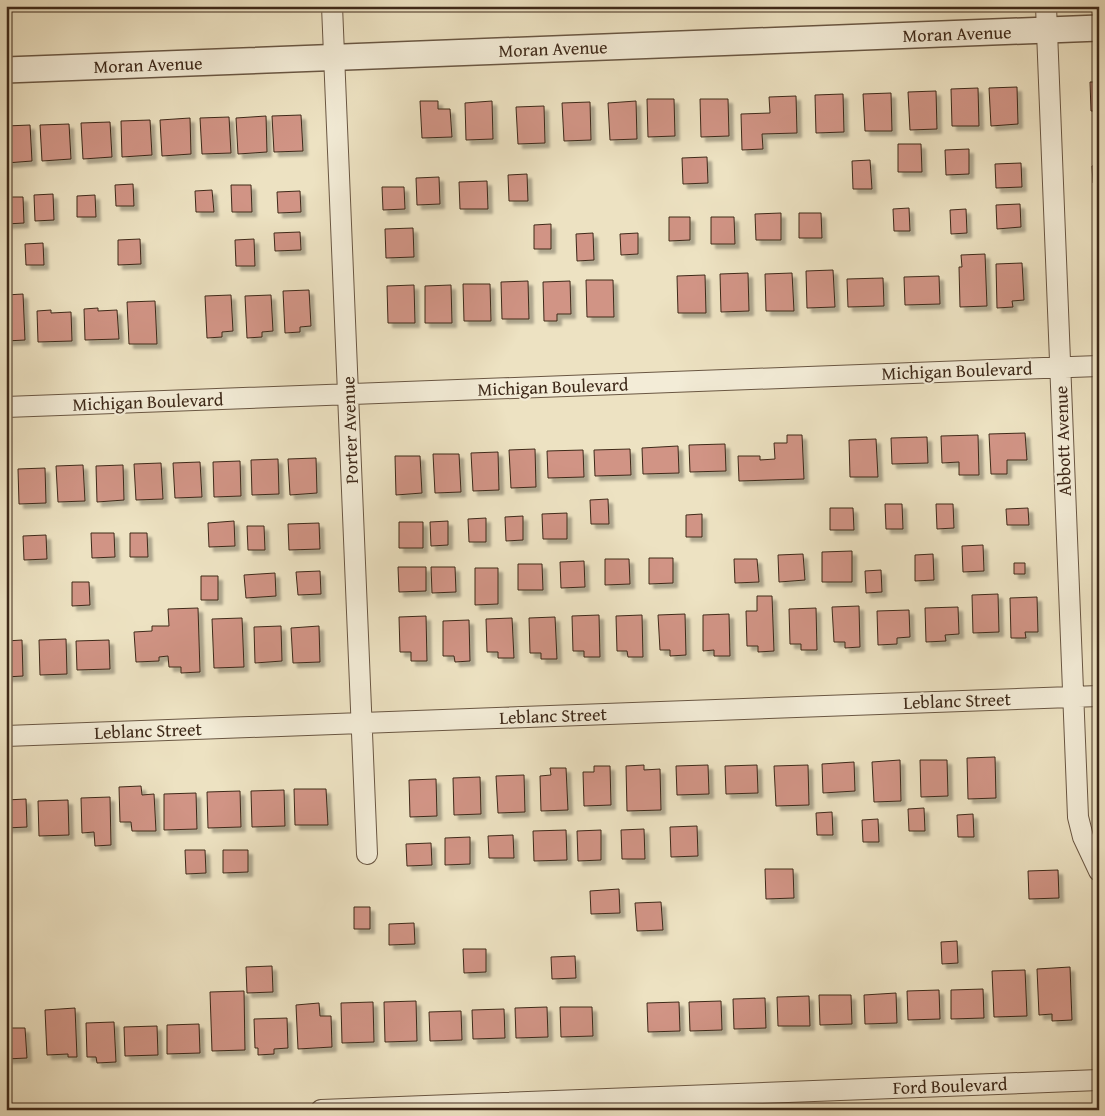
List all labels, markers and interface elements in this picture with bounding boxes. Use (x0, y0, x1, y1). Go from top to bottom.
street label: Moran Avenue (902, 18, 1012, 49)
street label: Moran Avenue (498, 33, 608, 64)
street label: Moran Avenue (93, 49, 203, 80)
street label: Michigan Boulevard (881, 354, 1033, 387)
street label: Michigan Boulevard (477, 370, 629, 403)
street label: Porter Avenue (334, 376, 365, 484)
street label: Michigan Boulevard (72, 385, 224, 418)
street label: Abbott Avenue (1047, 385, 1078, 497)
street label: Leblanc Street (903, 685, 1012, 716)
street label: Leblanc Street (499, 700, 608, 731)
street label: Leblanc Street (94, 715, 203, 746)
street label: Ford Boulevard (892, 1070, 1008, 1101)

